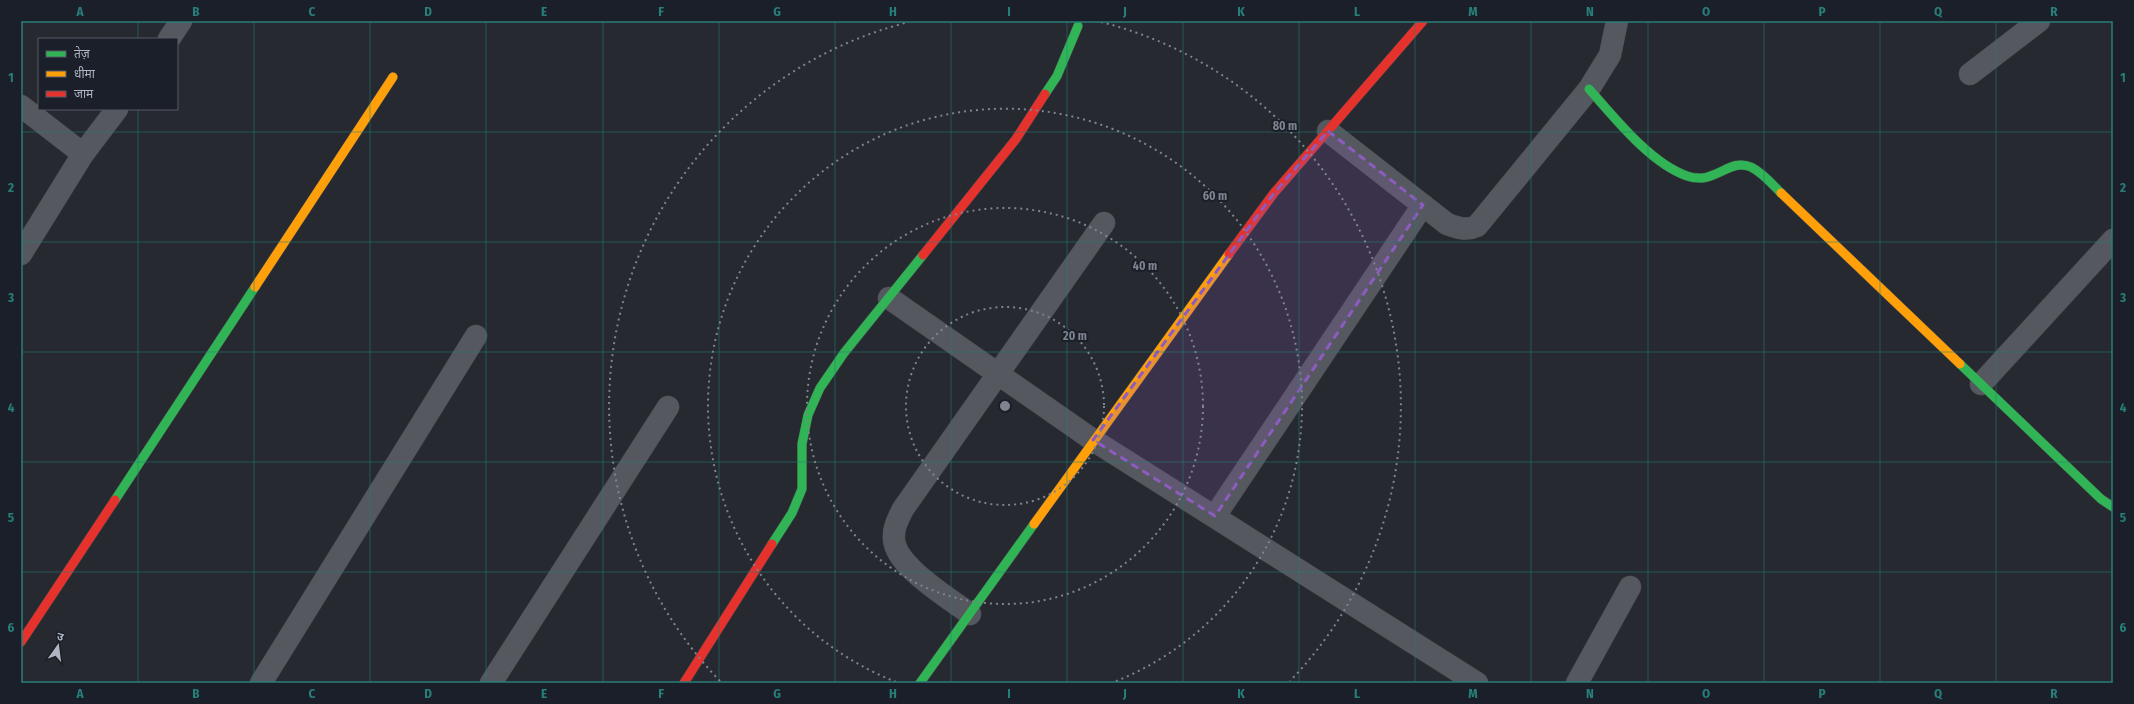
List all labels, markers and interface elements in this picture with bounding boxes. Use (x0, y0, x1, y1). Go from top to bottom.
text: A (75, 4, 84, 19)
text: B (192, 4, 200, 19)
text: C (309, 4, 316, 19)
text: D (424, 4, 432, 19)
text: E (541, 4, 547, 19)
text: F (658, 4, 664, 19)
text: G (773, 4, 781, 19)
text: H (889, 4, 897, 19)
text: I (1007, 4, 1011, 19)
text: J (1122, 4, 1127, 19)
text: K (1237, 4, 1245, 19)
text: L (1354, 4, 1360, 19)
text: M (1468, 4, 1478, 19)
text: N (1586, 4, 1594, 19)
text: O (1702, 4, 1710, 19)
text: P (1818, 4, 1826, 19)
text: Q (1934, 4, 1943, 19)
text: R (2050, 4, 2058, 19)
legend (38, 38, 178, 110)
text: तेज़ (74, 46, 91, 61)
text: धीमा (74, 66, 96, 81)
text: 1 (8, 70, 14, 85)
text: 1 (2120, 70, 2126, 85)
text: जाम (74, 87, 94, 101)
text: 80 m (1273, 119, 1297, 133)
text: 2 (7, 180, 14, 195)
text: 2 (2119, 180, 2126, 195)
text: 60 m (1203, 189, 1227, 203)
text: 40 m (1133, 259, 1157, 273)
text: 3 (7, 290, 14, 305)
text: 3 (2119, 290, 2126, 305)
text: 20 m (1062, 329, 1087, 343)
centre of rings (998, 399, 1012, 413)
text: 4 (8, 400, 15, 415)
text: 4 (2120, 400, 2127, 415)
text: 5 (8, 510, 14, 525)
text: 5 (2120, 510, 2126, 525)
text: 6 (8, 620, 15, 635)
text: 6 (2120, 620, 2127, 635)
north arrow (38, 626, 78, 666)
text: उ (56, 630, 66, 644)
text: A (75, 686, 84, 701)
text: B (192, 686, 200, 701)
text: C (309, 686, 316, 701)
text: D (424, 686, 432, 701)
text: E (541, 686, 547, 701)
text: F (658, 686, 664, 701)
text: G (773, 686, 781, 701)
text: H (889, 686, 897, 701)
text: I (1007, 686, 1011, 701)
text: J (1122, 686, 1127, 701)
text: K (1237, 686, 1245, 701)
text: L (1354, 686, 1360, 701)
text: M (1468, 686, 1478, 701)
text: N (1586, 686, 1594, 701)
text: O (1702, 686, 1710, 701)
text: P (1818, 686, 1826, 701)
text: Q (1934, 686, 1943, 701)
text: R (2050, 686, 2058, 701)

